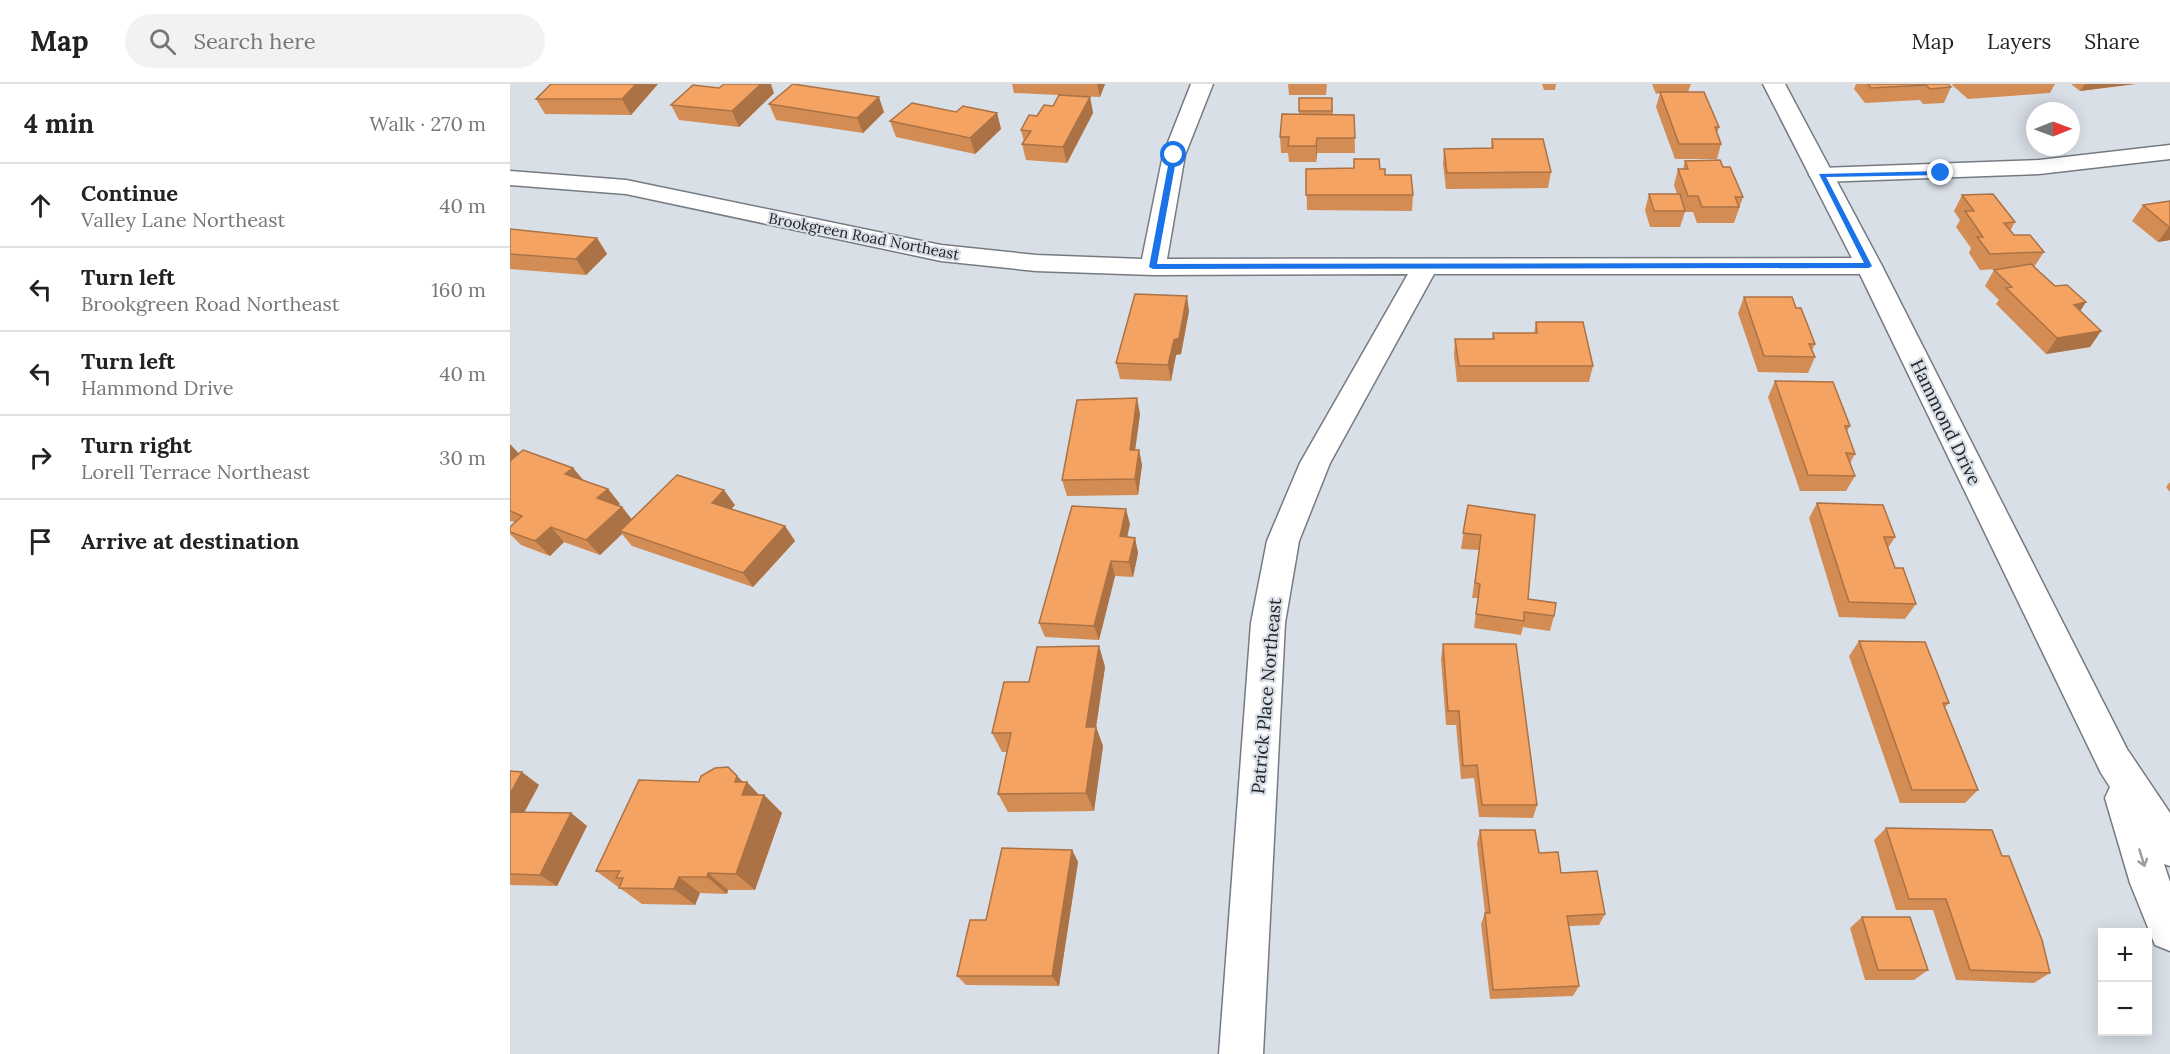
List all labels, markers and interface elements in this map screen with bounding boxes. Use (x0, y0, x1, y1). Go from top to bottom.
search box (125, 14, 545, 68)
text: Map (30, 23, 89, 59)
icon: search (146, 25, 179, 58)
text: Search here (194, 27, 316, 55)
text: Map (1911, 28, 1954, 55)
text: Layers (1987, 28, 2051, 55)
text: Share (2084, 28, 2140, 55)
north arrow (2026, 102, 2080, 156)
text: 4 min (24, 107, 94, 140)
text: Walk · 270 m (369, 111, 486, 136)
route start (1160, 141, 1186, 167)
route end (1927, 159, 1953, 185)
text: Continue (81, 179, 178, 207)
icon: ahead (24, 189, 57, 222)
text: 40 m (440, 193, 486, 218)
text: Valley Lane Northeast (81, 207, 285, 232)
street label: Brookgreen Road Northeast (767, 208, 961, 264)
text: Turn left (81, 263, 175, 291)
icon: left (24, 273, 57, 306)
text: 160 m (432, 277, 486, 302)
text: Brookgreen Road Northeast (81, 291, 340, 316)
text: Turn left (81, 347, 175, 375)
street label: Hammond Drive (1906, 355, 1987, 489)
icon: left (24, 357, 57, 390)
text: 40 m (440, 361, 486, 386)
text: Hammond Drive (81, 375, 234, 400)
text: Turn right (81, 431, 192, 459)
icon: right (24, 441, 57, 474)
text: 30 m (439, 445, 486, 470)
text: Lorell Terrace Northeast (81, 459, 310, 484)
icon: arrive (24, 525, 57, 558)
text: Arrive at destination (81, 527, 299, 555)
street label: Patrick Place Northeast (1246, 597, 1286, 795)
one-way arrow (2137, 848, 2148, 867)
map controls (2098, 928, 2152, 1036)
button: + (2098, 928, 2152, 982)
button: − (2098, 982, 2152, 1036)

